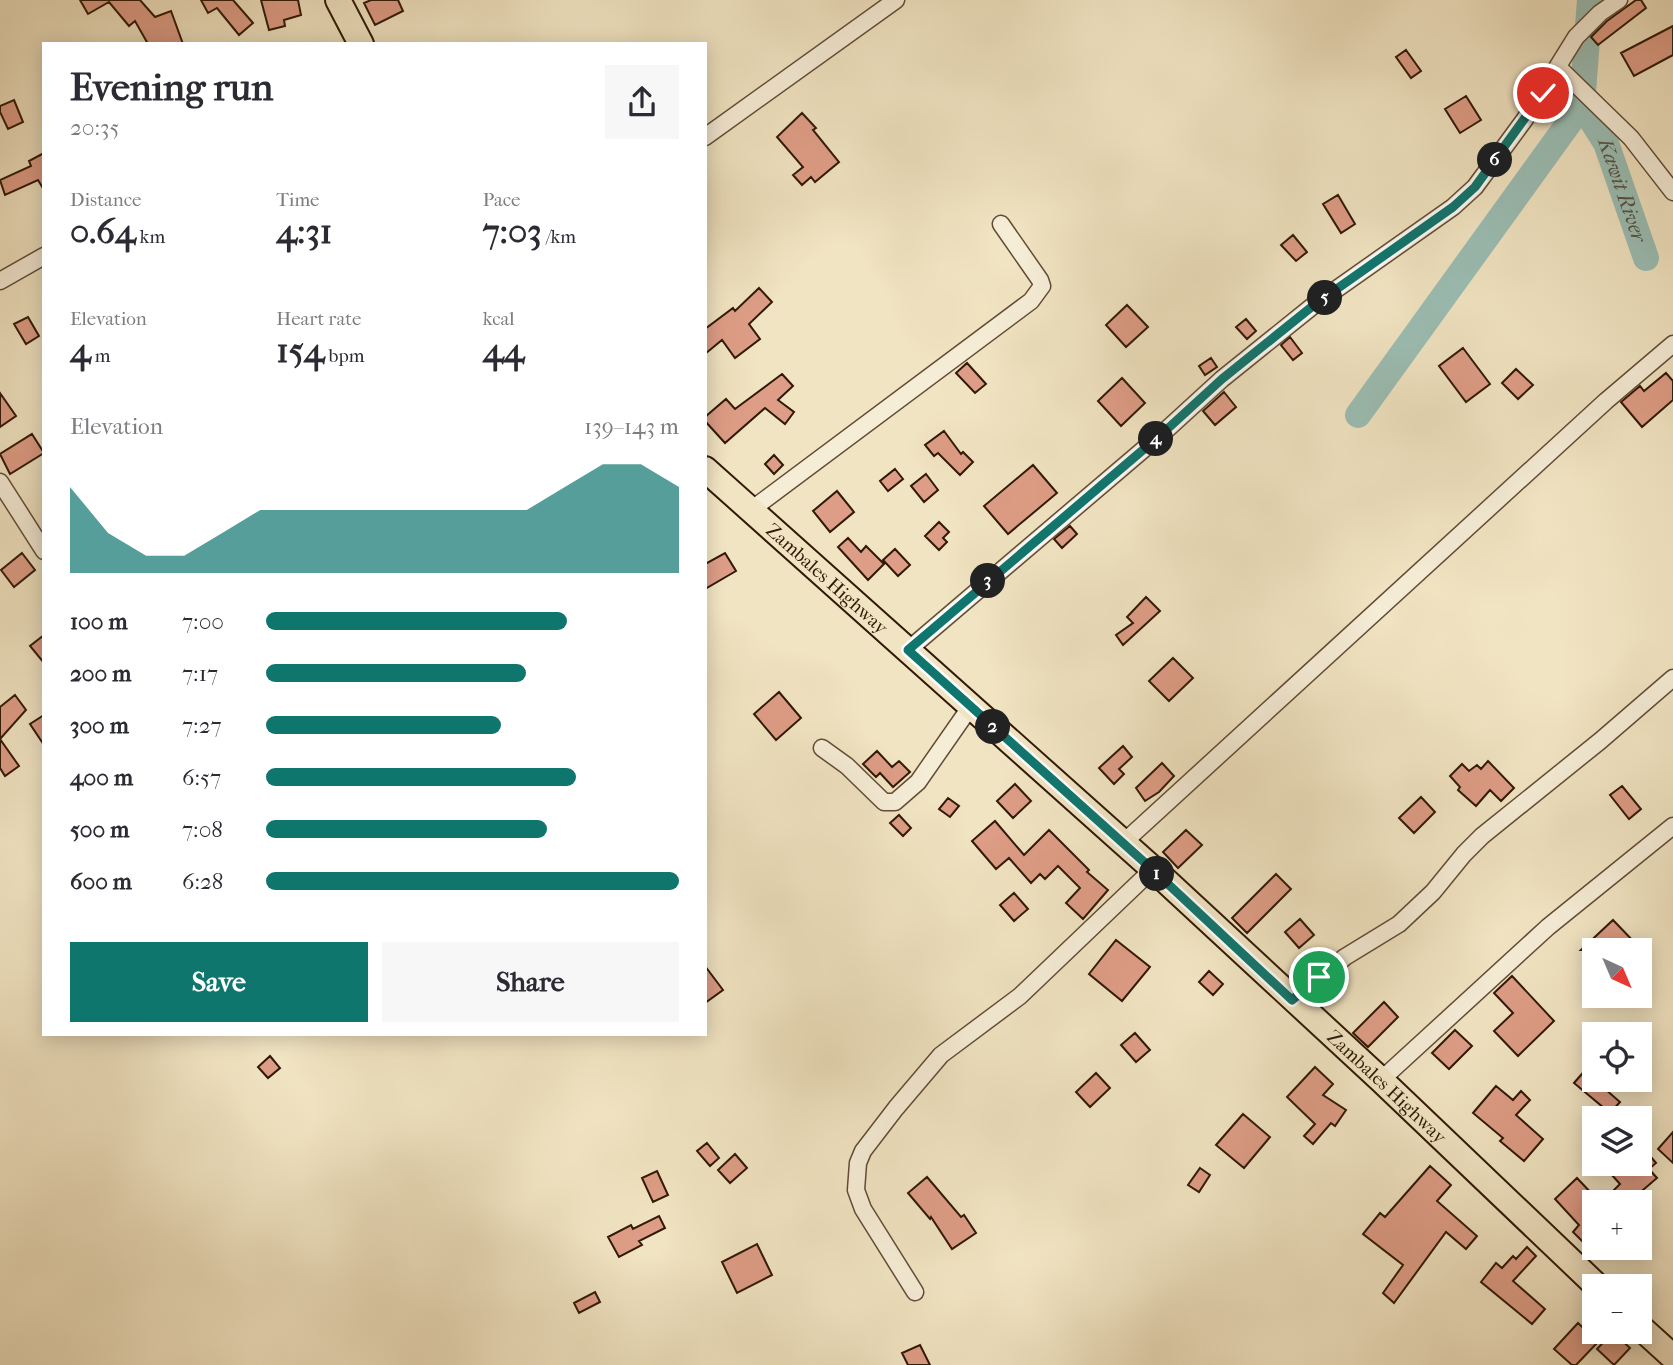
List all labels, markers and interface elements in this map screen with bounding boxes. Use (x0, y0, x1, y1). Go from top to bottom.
pin (1513, 63, 1573, 123)
text: Evening run (70, 65, 273, 110)
button: share (605, 65, 679, 139)
icon: check (1524, 74, 1562, 112)
text: 20:35 (70, 114, 119, 141)
water label: Kawit River (1593, 133, 1652, 247)
pin: 6 (1478, 142, 1512, 178)
text: 6 (1489, 148, 1500, 170)
text: Distance (70, 189, 141, 211)
text: Time (276, 189, 320, 211)
text: Pace (483, 189, 521, 211)
text: 0.64 (70, 211, 136, 252)
text: 4:31 (276, 211, 332, 252)
text: 7:03 (483, 211, 542, 252)
text: km (136, 226, 165, 248)
text: /km (542, 226, 576, 248)
pin: 5 (1308, 280, 1342, 316)
text: 5 (1320, 286, 1329, 308)
text: Elevation (70, 308, 147, 330)
text: Heart rate (276, 308, 361, 330)
text: kcal (483, 308, 515, 330)
text: 4 (70, 330, 91, 371)
text: 154 (276, 330, 324, 371)
text: 44 (483, 330, 524, 371)
text: m (91, 345, 111, 367)
text: bpm (324, 345, 365, 367)
text: Elevation (70, 413, 163, 440)
text: 139–143 m (584, 413, 679, 440)
pin: 4 (1138, 422, 1174, 457)
text: 4 (1150, 427, 1161, 449)
street label: Zambales Highway (761, 519, 893, 639)
pin: 3 (970, 564, 1006, 598)
text: 3 (984, 569, 991, 591)
text: 100 m (70, 608, 128, 635)
text: 7:00 (182, 608, 224, 635)
text: 200 m (70, 660, 131, 687)
text: 7:17 (182, 660, 218, 687)
pin: 2 (976, 710, 1010, 744)
text: 300 m (70, 712, 129, 739)
text: 7:27 (182, 712, 222, 739)
text: 2 (988, 715, 997, 737)
text: 400 m (70, 764, 133, 791)
text: 6:57 (182, 764, 221, 791)
text: 500 m (70, 816, 129, 843)
text: 7:08 (182, 816, 223, 843)
pin: 1 (1140, 856, 1174, 892)
text: 1 (1153, 862, 1160, 884)
text: 600 m (70, 868, 132, 895)
text: 6:28 (182, 868, 223, 895)
north arrow (1582, 938, 1652, 1008)
map controls (1582, 938, 1652, 1344)
button: Save (70, 942, 368, 1022)
button: Share (382, 942, 679, 1022)
pin (1289, 947, 1349, 1007)
icon: arrive (1300, 958, 1338, 996)
button: locate (1582, 1022, 1652, 1092)
street label: Zambales Highway (1322, 1026, 1451, 1149)
button: layers (1582, 1106, 1652, 1176)
button: + (1582, 1190, 1652, 1260)
button: − (1582, 1274, 1652, 1344)

